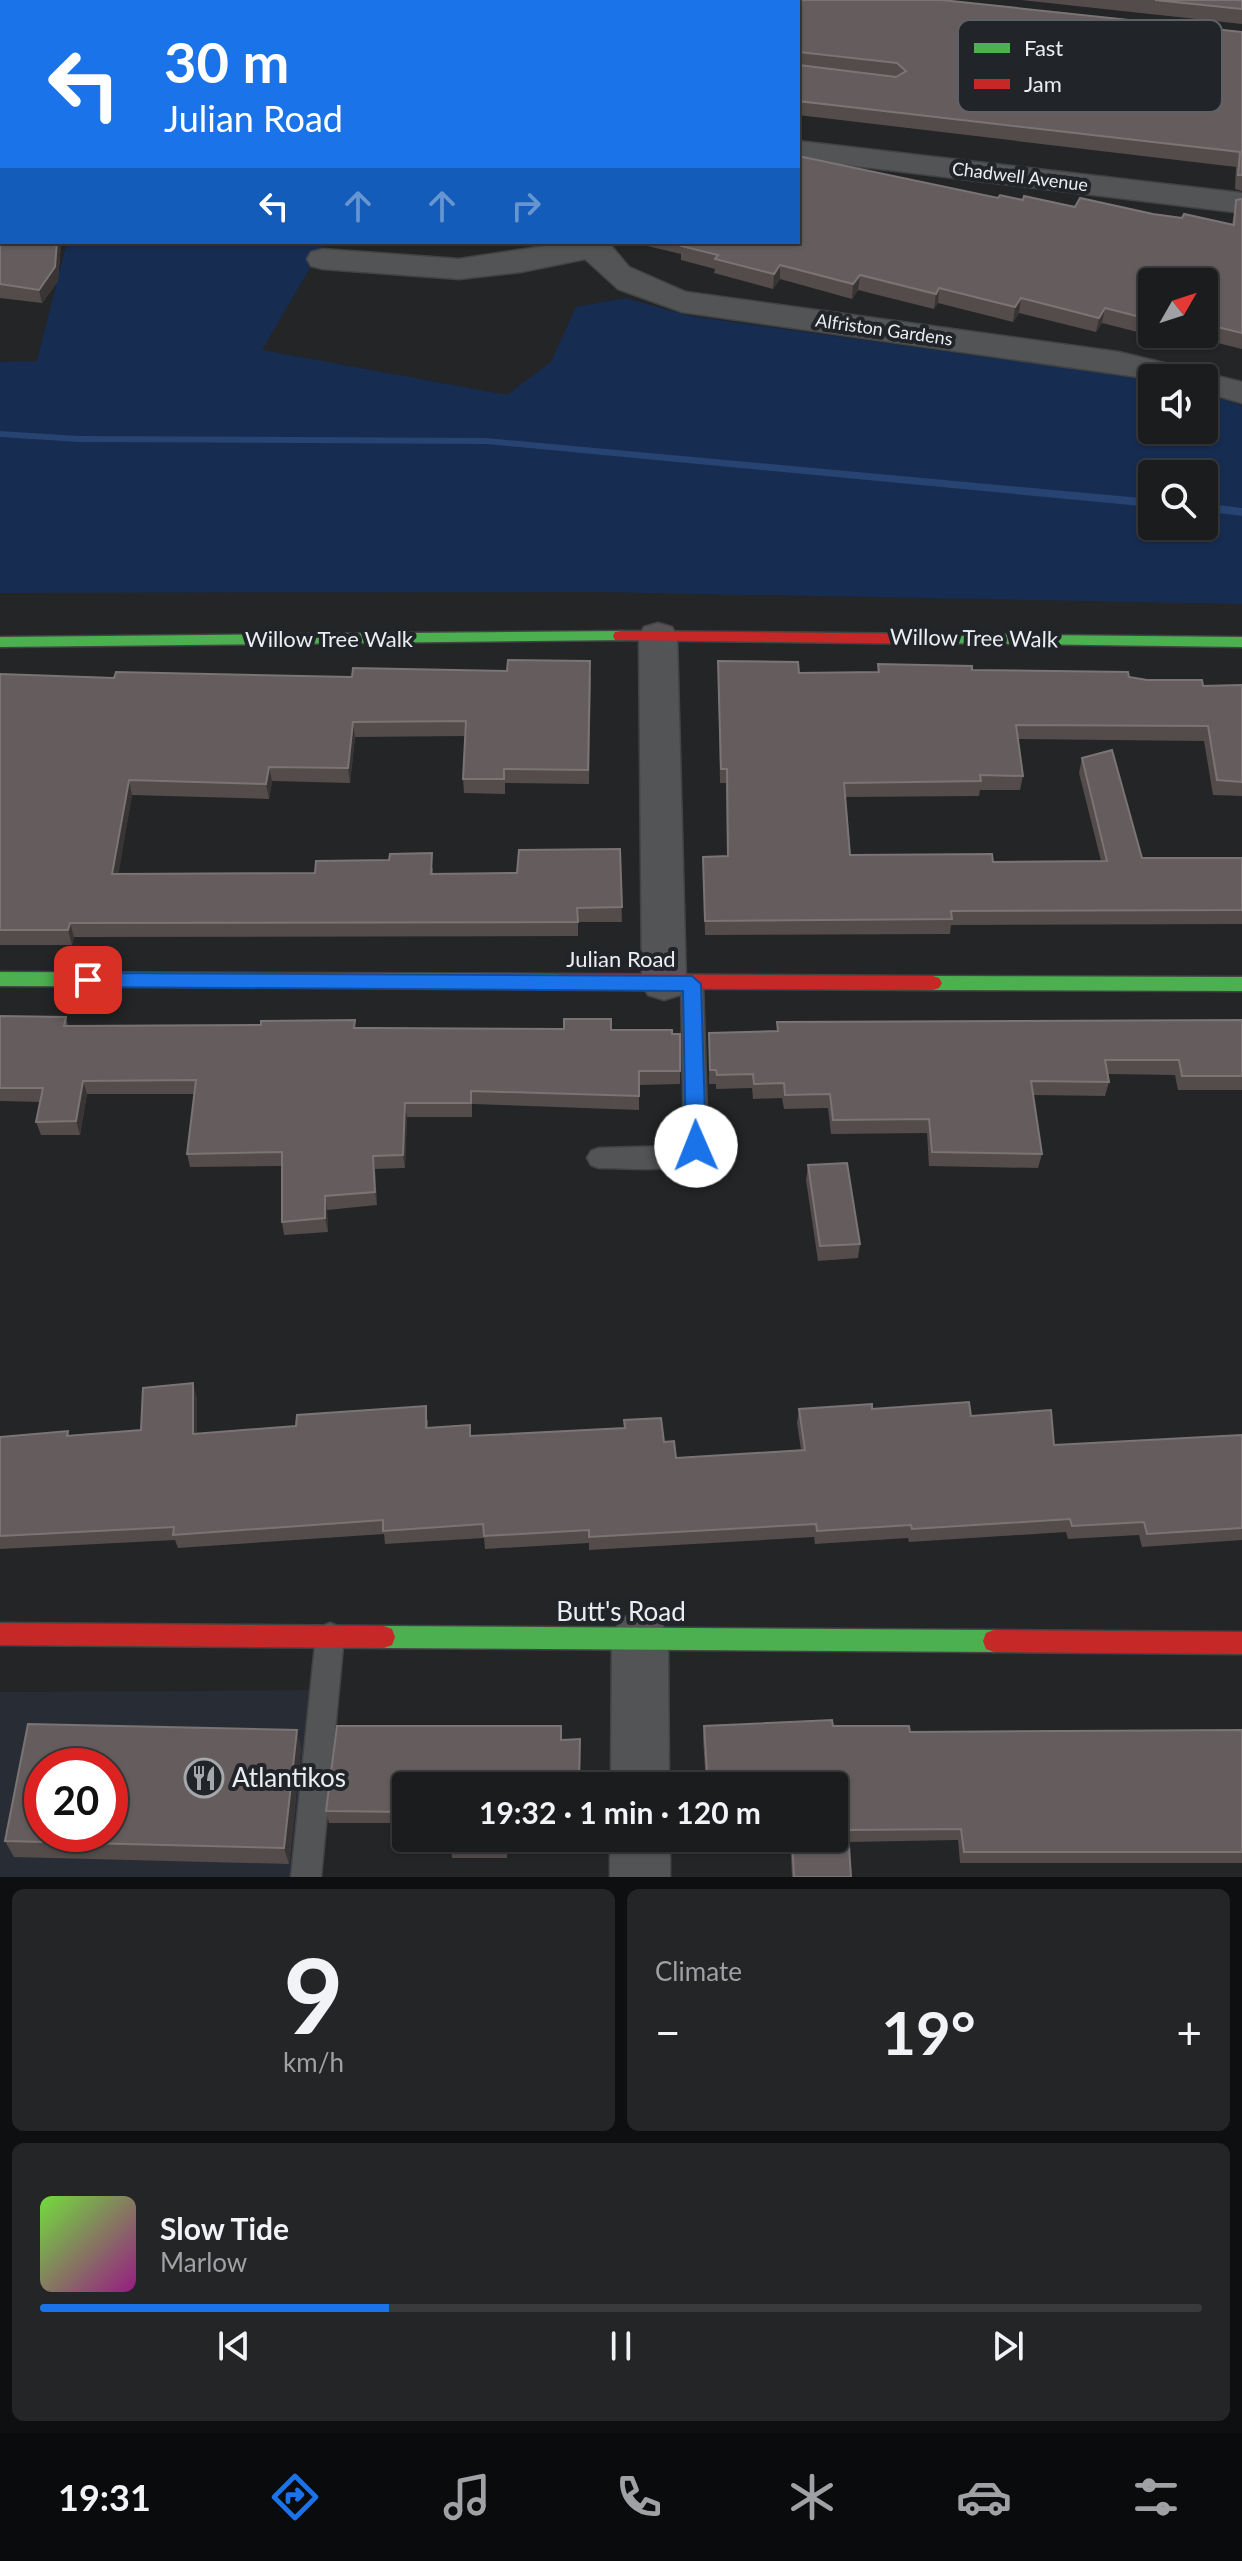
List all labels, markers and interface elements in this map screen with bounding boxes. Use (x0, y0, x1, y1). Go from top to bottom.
legend (958, 20, 1222, 112)
text: 30 m (164, 28, 289, 95)
icon: left (32, 32, 136, 136)
text: Fast (1024, 34, 1063, 61)
text: Jam (1024, 70, 1062, 97)
text: Julian Road (164, 96, 343, 140)
street label: Chadwell Avenue (951, 157, 1089, 195)
icon: left (252, 184, 296, 228)
icon: ahead (336, 184, 380, 228)
icon: ahead (420, 184, 464, 228)
icon: right (504, 184, 548, 228)
north arrow (1138, 268, 1218, 348)
map controls (1138, 268, 1218, 540)
street label: Alfriston Gardens (814, 308, 954, 350)
button: sound (1138, 364, 1218, 444)
button: search (1138, 460, 1218, 540)
street label: Willow Tree Walk (890, 623, 1059, 652)
street label: Willow Tree Walk (245, 625, 414, 652)
street label: Julian Road (566, 945, 676, 972)
pin (54, 946, 122, 1014)
icon: arrive (66, 958, 110, 1002)
position arrow (654, 1104, 738, 1188)
street label: Butt's Road (556, 1595, 686, 1627)
speed limit sign: 20 (24, 1748, 128, 1852)
restaurant icon: Atlantikos (183, 1757, 225, 1799)
place label: Atlantikos (232, 1761, 346, 1793)
text: 19:32 · 1 min · 120 m (479, 1794, 761, 1830)
text: 9 (283, 1931, 344, 2056)
text: Climate (655, 1955, 742, 1987)
text: 19° (881, 1996, 976, 2068)
text: − (655, 2006, 681, 2058)
text: + (1176, 2006, 1202, 2058)
text: km/h (283, 2046, 344, 2078)
text: Slow Tide (160, 2210, 289, 2246)
text: Marlow (160, 2246, 247, 2278)
icon: previous (212, 2324, 256, 2368)
icon: pause (599, 2324, 643, 2368)
icon: next (986, 2324, 1030, 2368)
icon: directions (267, 2469, 323, 2525)
icon: music (439, 2469, 495, 2525)
icon: phone (611, 2469, 667, 2525)
icon: climate (784, 2469, 840, 2525)
icon: car (956, 2469, 1012, 2525)
icon: filters (1128, 2469, 1184, 2525)
text: 19:31 (58, 2475, 151, 2519)

